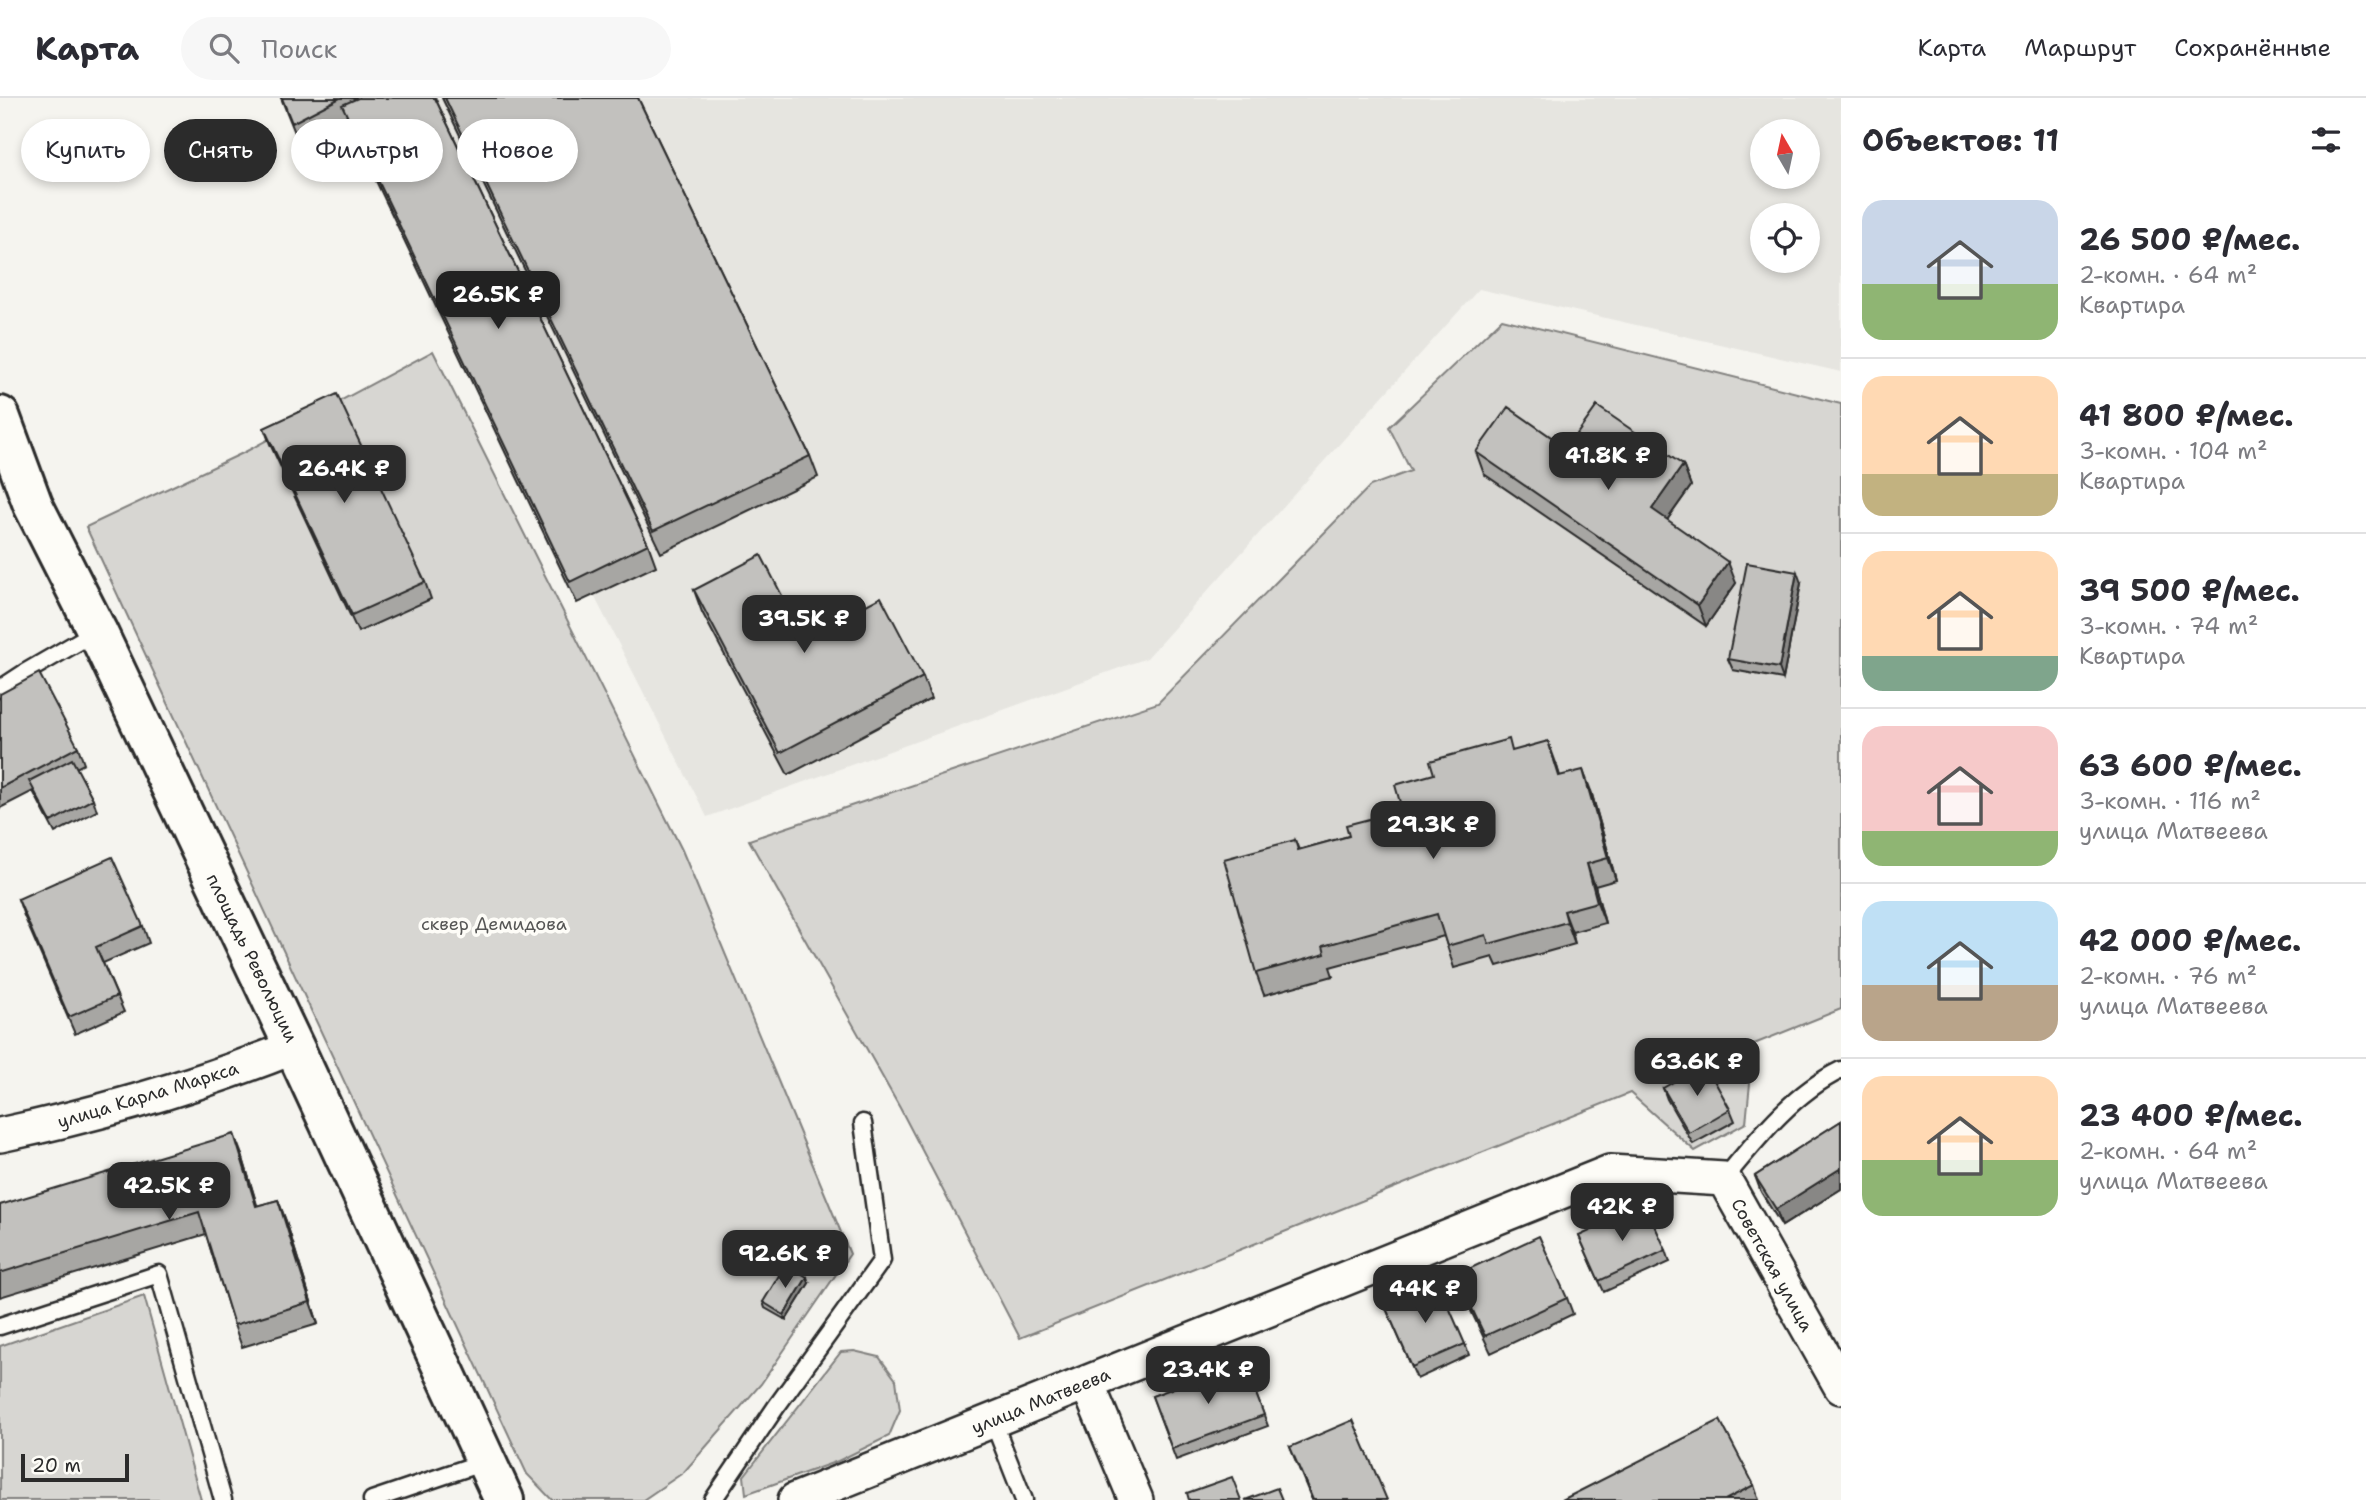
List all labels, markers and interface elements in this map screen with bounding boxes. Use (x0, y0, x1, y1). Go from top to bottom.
search box (181, 17, 671, 80)
text: Карта (35, 26, 139, 71)
icon: search (205, 29, 243, 67)
text: Поиск (261, 31, 337, 66)
text: Карта (1918, 32, 1986, 64)
text: Маршрут (2024, 32, 2136, 64)
text: Сохранённые (2174, 32, 2331, 64)
chip: Купить (21, 119, 150, 182)
chip: Снять (164, 119, 277, 182)
chip: Фильтры (291, 119, 443, 182)
chip: Новое (457, 119, 578, 182)
north arrow (1750, 119, 1820, 189)
map controls (1750, 119, 1820, 273)
text: Объектов: 11 (1862, 120, 2059, 161)
icon: filters (2307, 121, 2345, 159)
button: locate (1750, 203, 1820, 273)
text: 26 500 ₽/мес. (2079, 219, 2300, 260)
icon: home (1918, 228, 2002, 312)
text: 2-комн. · 64 m² (2079, 260, 2257, 290)
pin: 26.5K ₽ (433, 272, 563, 331)
text: 26.5K ₽ (452, 279, 544, 309)
text: Квартира (2079, 290, 2185, 320)
text: 41 800 ₽/мес. (2079, 395, 2294, 436)
icon: home (1918, 404, 2002, 488)
pin: 41.8K ₽ (1543, 432, 1673, 492)
text: 3-комн. · 104 m² (2079, 436, 2268, 466)
text: 41.8K ₽ (1565, 440, 1651, 470)
pin: 26.4K ₽ (279, 446, 409, 505)
text: 26.4K ₽ (298, 453, 390, 483)
text: Квартира (2079, 466, 2185, 496)
text: 39 500 ₽/мес. (2079, 570, 2300, 611)
icon: home (1918, 579, 2002, 663)
pin: 39.5K ₽ (739, 596, 869, 655)
text: 39.5K ₽ (758, 603, 850, 633)
text: 3-комн. · 74 m² (2079, 611, 2258, 641)
text: Квартира (2079, 641, 2185, 671)
text: 63 600 ₽/мес. (2079, 745, 2302, 786)
icon: home (1918, 754, 2002, 838)
text: 3-комн. · 116 m² (2079, 786, 2261, 816)
pin: 29.3K ₽ (1368, 802, 1498, 861)
text: 29.3K ₽ (1387, 809, 1480, 839)
text: улица Матвеева (2079, 816, 2268, 846)
street label: площадь Революции (201, 870, 303, 1047)
park label: сквер Демидова (421, 912, 567, 936)
text: 42 000 ₽/мес. (2079, 920, 2301, 961)
icon: home (1918, 929, 2002, 1013)
text: 2-комн. · 76 m² (2079, 961, 2257, 991)
text: улица Матвеева (2079, 991, 2268, 1021)
pin: 63.6K ₽ (1632, 1038, 1762, 1098)
text: 63.6K ₽ (1651, 1046, 1743, 1076)
street label: улица Карла Маркса (55, 1056, 241, 1134)
text: 23 400 ₽/мес. (2079, 1095, 2303, 1136)
icon: home (1918, 1104, 2002, 1188)
text: 2-комн. · 64 m² (2079, 1136, 2257, 1166)
pin: 42.5K ₽ (104, 1162, 234, 1222)
text: улица Матвеева (2079, 1166, 2268, 1196)
text: 42.5K ₽ (123, 1170, 215, 1200)
pin: 42K ₽ (1573, 1184, 1671, 1243)
text: 42K ₽ (1587, 1191, 1657, 1221)
street label: Советская улица (1725, 1194, 1819, 1336)
pin: 92.6K ₽ (720, 1230, 850, 1290)
text: 92.6K ₽ (738, 1238, 832, 1268)
pin: 44K ₽ (1376, 1266, 1474, 1325)
text: 44K ₽ (1389, 1273, 1461, 1303)
pin: 23.4K ₽ (1143, 1346, 1273, 1406)
text: 23.4K ₽ (1162, 1354, 1254, 1384)
street label: улица Матвеева (968, 1362, 1114, 1440)
scale bar (21, 1451, 130, 1483)
text: 20 m (32, 1453, 81, 1478)

